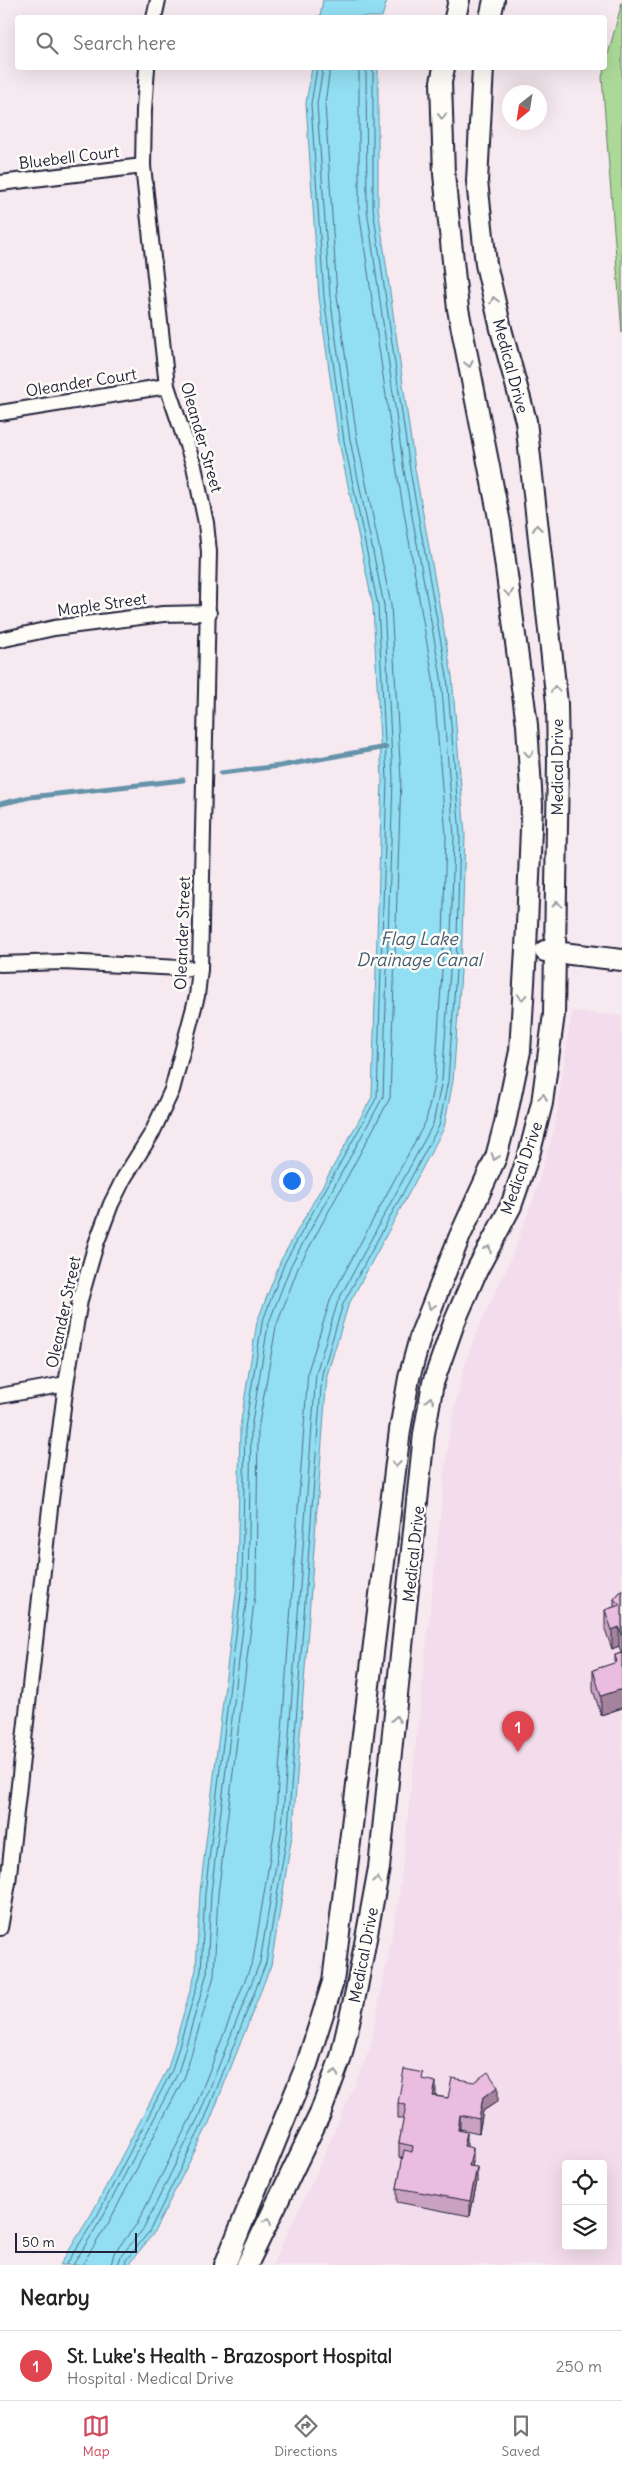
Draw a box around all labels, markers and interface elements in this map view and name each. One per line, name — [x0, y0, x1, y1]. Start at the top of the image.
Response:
search box — [15, 15, 607, 70]
icon: search — [33, 29, 61, 57]
text: Search here — [73, 31, 176, 55]
north arrow — [502, 85, 547, 130]
one-way arrow — [437, 112, 447, 120]
street label: Bluebell Court — [18, 141, 121, 173]
one-way arrow — [489, 296, 500, 305]
street label: Medical Drive — [489, 317, 533, 415]
one-way arrow — [463, 360, 473, 369]
street label: Oleander Court — [24, 363, 138, 401]
street label: Oleander Street — [177, 379, 227, 495]
one-way arrow — [532, 524, 543, 532]
street label: Maple Street — [56, 588, 148, 620]
one-way arrow — [504, 589, 514, 597]
one-way arrow — [550, 685, 561, 693]
street label: Medical Drive — [547, 719, 567, 815]
one-way arrow — [523, 751, 534, 759]
street label: Oleander Street — [170, 875, 194, 990]
one-way arrow — [552, 900, 562, 908]
water label: Flag Lake Drainage Canal — [356, 927, 485, 971]
one-way arrow — [516, 994, 527, 1002]
one-way arrow — [537, 1093, 547, 1102]
street label: Medical Drive — [496, 1119, 546, 1217]
one-way arrow — [491, 1152, 501, 1161]
your location — [279, 1168, 305, 1194]
one-way arrow — [482, 1246, 492, 1255]
street label: Oleander Street — [41, 1254, 85, 1370]
one-way arrow — [427, 1301, 437, 1310]
one-way arrow — [425, 1396, 435, 1405]
one-way arrow — [391, 1460, 402, 1468]
street label: Medical Drive — [398, 1505, 428, 1603]
pin: 1 — [502, 1711, 534, 1752]
one-way arrow — [390, 1715, 401, 1723]
one-way arrow — [372, 1876, 382, 1885]
street label: Medical Drive — [344, 1906, 382, 2004]
one-way arrow — [329, 2069, 339, 2078]
map controls — [562, 2160, 607, 2250]
button: locate — [562, 2160, 607, 2205]
button: layers — [562, 2205, 607, 2250]
one-way arrow — [262, 2217, 272, 2226]
scale bar — [15, 2230, 138, 2253]
text: 50 m — [22, 2233, 55, 2251]
text: Nearby — [20, 2284, 90, 2311]
text: St. Luke's Health - Brazosport Hospital — [67, 2344, 392, 2368]
text: 1 — [33, 2356, 39, 2376]
text: 250 m — [556, 2356, 602, 2376]
text: Hospital · Medical Drive — [67, 2368, 234, 2388]
tab: Map — [82, 2412, 110, 2460]
tab: Directions — [274, 2412, 337, 2460]
tab: Saved — [502, 2412, 540, 2460]

